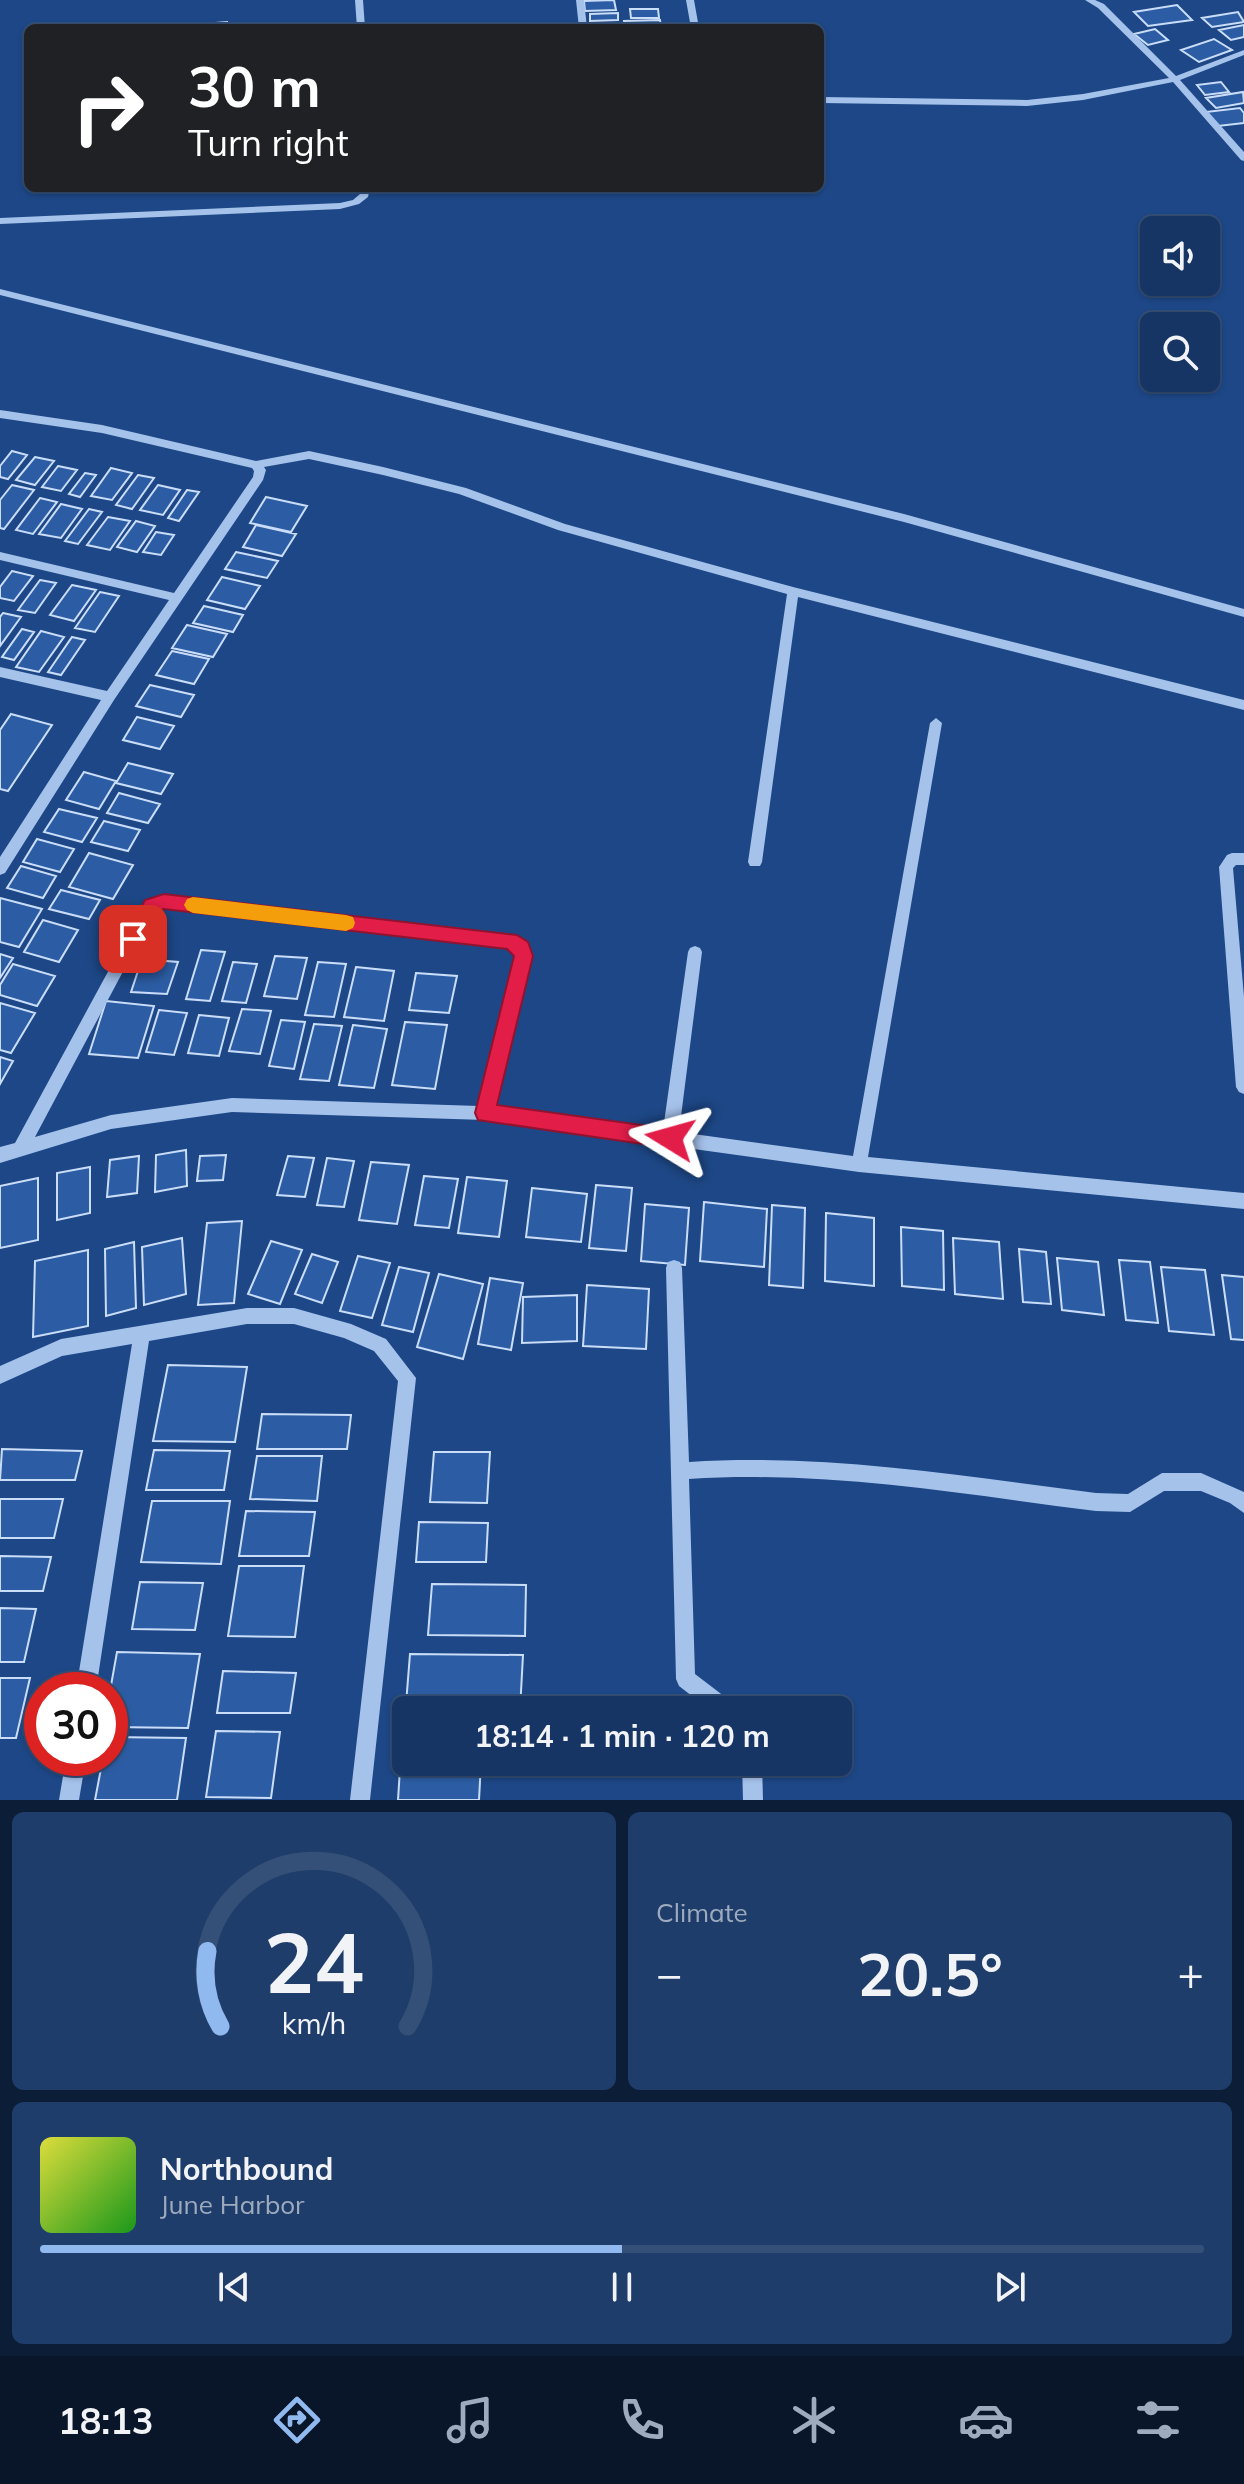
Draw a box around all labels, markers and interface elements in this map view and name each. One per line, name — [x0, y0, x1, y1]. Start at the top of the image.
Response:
text: 30 m — [188, 51, 321, 121]
icon: right — [56, 56, 160, 160]
text: Turn right — [188, 120, 349, 165]
map controls — [1140, 216, 1220, 392]
button: sound — [1140, 216, 1220, 296]
button: search — [1140, 312, 1220, 392]
pin — [99, 905, 167, 973]
icon: arrive — [111, 917, 155, 961]
position arrow — [628, 1096, 712, 1180]
speed limit sign: 30 — [24, 1672, 128, 1776]
text: 18:14 · 1 min · 120 m — [474, 1717, 770, 1755]
text: Climate — [656, 1896, 748, 1929]
text: 24 — [264, 1909, 364, 2014]
text: 20.5° — [857, 1936, 1003, 2011]
text: − — [656, 1946, 682, 2001]
text: + — [1178, 1946, 1204, 2001]
text: km/h — [282, 2005, 346, 2041]
text: Northbound — [160, 2150, 333, 2188]
text: June Harbor — [160, 2188, 305, 2221]
icon: previous — [212, 2265, 256, 2309]
icon: pause — [600, 2265, 644, 2309]
icon: next — [988, 2265, 1032, 2309]
icon: directions — [269, 2392, 325, 2448]
icon: music — [442, 2392, 498, 2448]
icon: phone — [614, 2392, 670, 2448]
icon: climate — [786, 2392, 842, 2448]
icon: car — [958, 2392, 1014, 2448]
icon: filters — [1130, 2392, 1186, 2448]
text: 18:13 — [58, 2398, 153, 2443]

